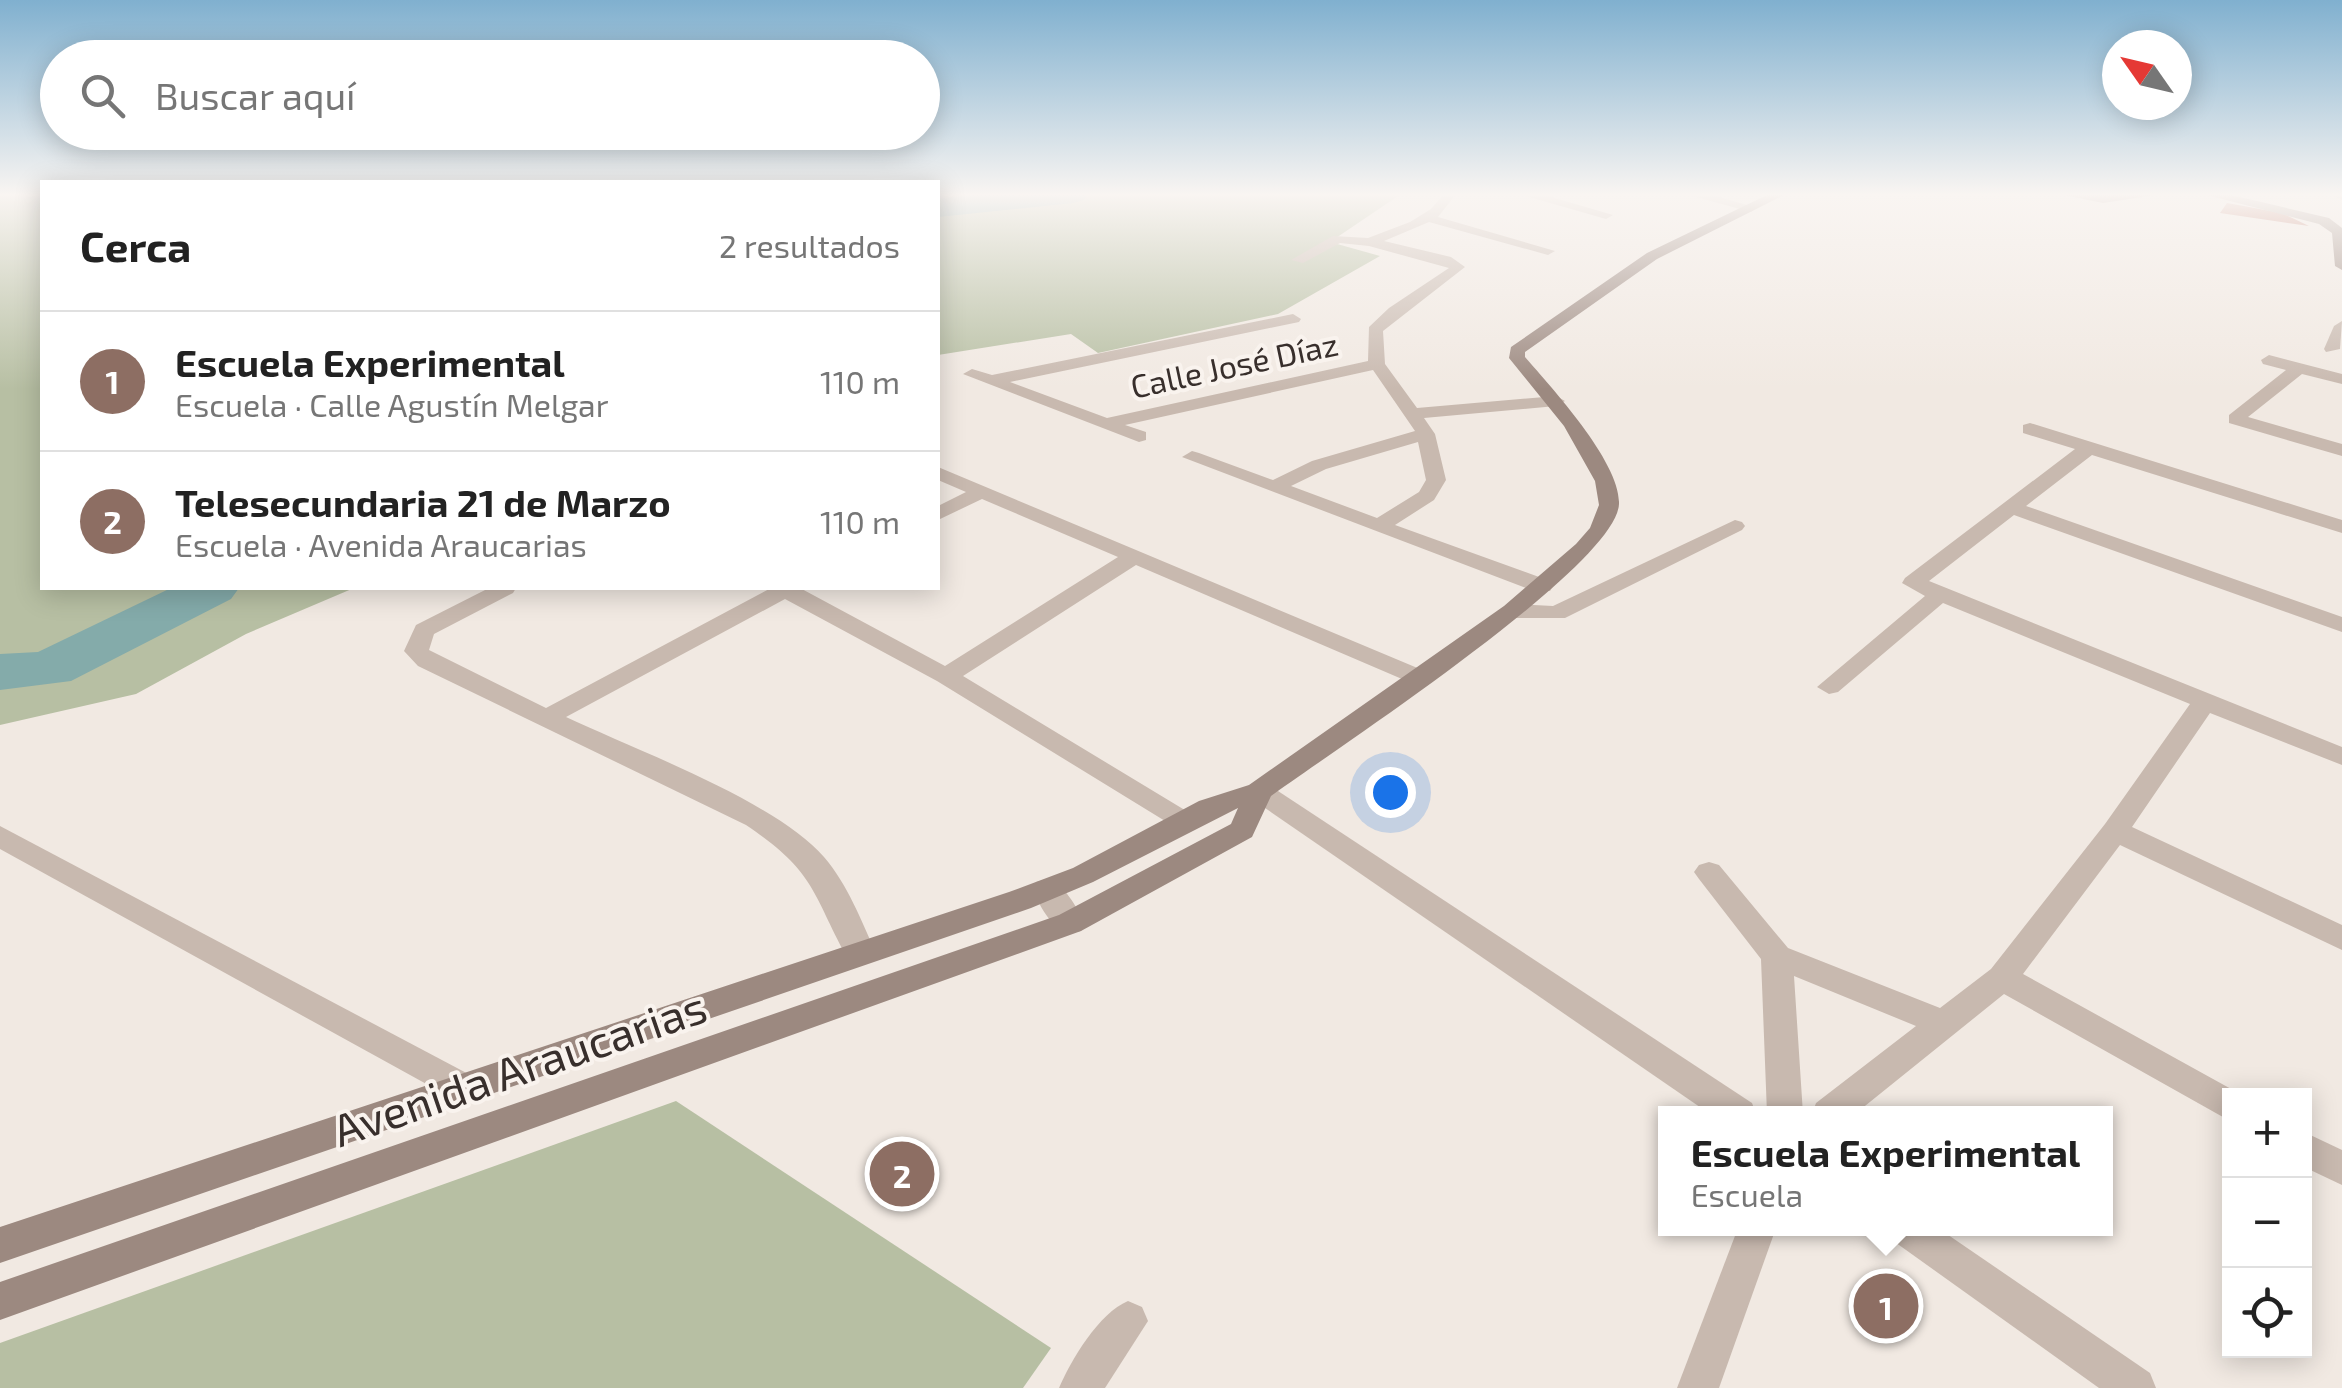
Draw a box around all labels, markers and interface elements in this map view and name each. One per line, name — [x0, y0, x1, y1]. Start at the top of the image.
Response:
north arrow — [2102, 30, 2192, 120]
search box — [40, 40, 940, 150]
icon: search — [75, 68, 130, 123]
text: Buscar aquí — [155, 72, 356, 118]
text: Cerca — [80, 220, 191, 270]
text: 2 resultados — [719, 226, 900, 264]
street label: Calle José Díaz — [1127, 323, 1341, 405]
text: Escuela Experimental — [175, 339, 565, 385]
text: 1 — [106, 362, 119, 400]
text: 110 m — [820, 362, 900, 400]
text: Escuela · Calle Agustín Melgar — [175, 385, 609, 423]
text: Telesecundaria 21 de Marzo — [175, 479, 671, 525]
text: 2 — [103, 502, 122, 540]
text: 110 m — [820, 502, 900, 540]
text: Escuela · Avenida Araucarias — [175, 525, 587, 563]
your location — [1365, 767, 1416, 818]
street label: Avenida Araucarias — [325, 978, 713, 1156]
map controls — [2222, 1088, 2312, 1358]
button: + — [2222, 1088, 2312, 1178]
popup — [1658, 1106, 2113, 1236]
text: Escuela Experimental — [1691, 1129, 2080, 1175]
pin: 2 — [870, 1136, 934, 1212]
text: Escuela — [1691, 1175, 1803, 1213]
button: − — [2222, 1178, 2312, 1268]
pin: 1 — [1854, 1268, 1918, 1344]
button: locate — [2222, 1268, 2312, 1358]

